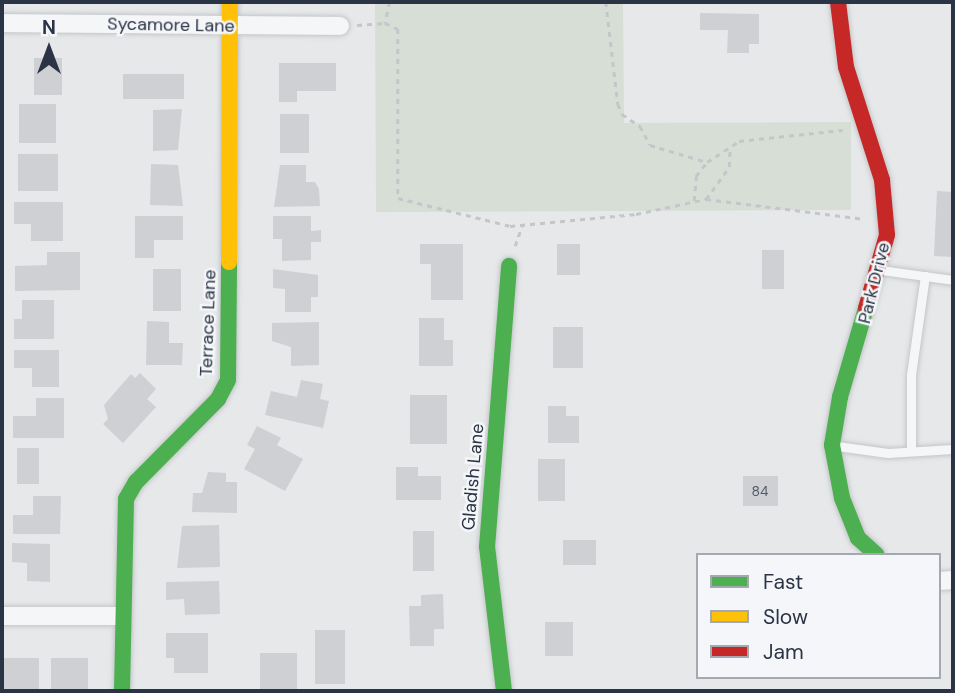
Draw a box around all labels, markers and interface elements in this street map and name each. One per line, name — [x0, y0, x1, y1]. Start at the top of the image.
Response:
street label: Sycamore Lane — [107, 13, 235, 37]
north arrow — [14, 14, 84, 84]
text: N — [42, 15, 56, 40]
street label: Park Drive — [853, 240, 895, 326]
street label: Terrace Lane — [195, 269, 221, 377]
street label: Gladish Lane — [458, 423, 488, 531]
house number: 84 — [751, 483, 769, 499]
legend — [696, 553, 941, 679]
text: Fast — [763, 568, 803, 596]
text: Slow — [763, 603, 808, 631]
text: Jam — [763, 638, 804, 666]

